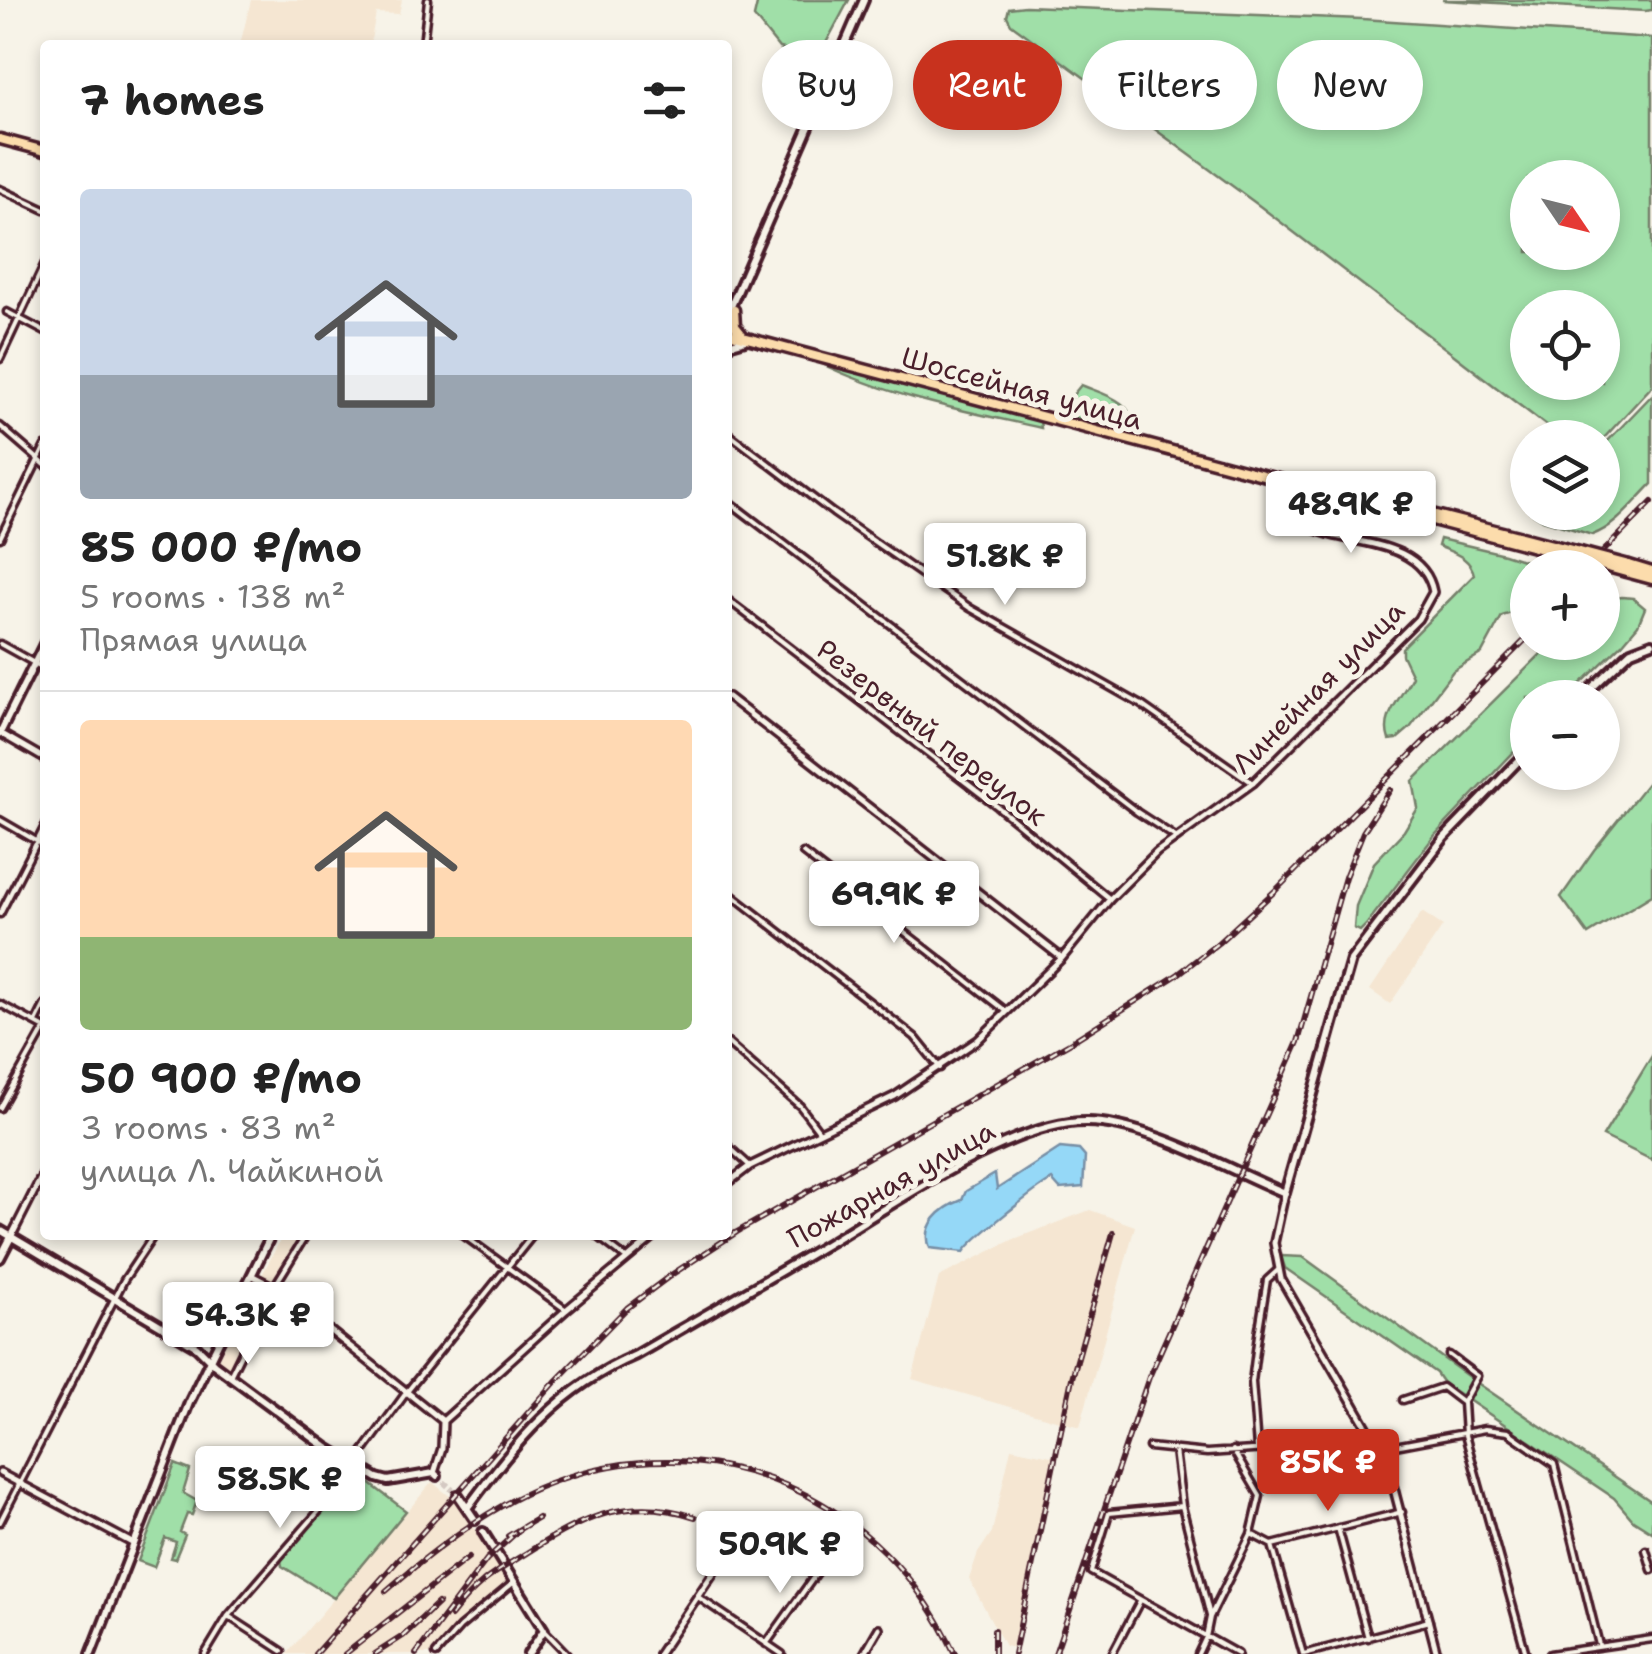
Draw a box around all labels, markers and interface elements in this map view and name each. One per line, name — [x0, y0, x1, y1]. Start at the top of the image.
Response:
chip: Buy — [762, 40, 893, 130]
chip: Rent — [913, 40, 1062, 130]
chip: Filters — [1082, 40, 1257, 130]
chip: New — [1277, 40, 1423, 130]
text: 7 homes — [80, 72, 265, 128]
icon: filters — [637, 73, 692, 128]
north arrow — [1510, 160, 1620, 270]
map controls — [1510, 160, 1620, 790]
icon: home — [296, 254, 476, 434]
button: locate — [1510, 290, 1620, 400]
street label: Шоссейная улица — [898, 338, 1146, 438]
button: layers — [1510, 420, 1620, 530]
pin: 48.9K ₽ — [1259, 471, 1443, 556]
text: 48.9K ₽ — [1288, 482, 1414, 525]
text: 85 000 ₽/mo — [80, 519, 362, 575]
pin: 51.8K ₽ — [913, 523, 1097, 608]
text: 51.8K ₽ — [946, 534, 1064, 577]
button: + — [1510, 550, 1620, 660]
text: 5 rooms · 138 m² — [80, 575, 346, 618]
street label: Линейная улица — [1223, 592, 1413, 782]
text: Прямая улица — [80, 618, 307, 661]
street label: Резервный переулок — [809, 630, 1055, 834]
button: − — [1510, 680, 1620, 790]
icon: home — [296, 785, 476, 965]
pin: 69.9K ₽ — [802, 861, 986, 946]
text: 69.9K ₽ — [831, 872, 957, 915]
text: 50 900 ₽/mo — [80, 1050, 362, 1106]
text: 3 rooms · 83 m² — [80, 1106, 336, 1149]
street label: Пожарная улица — [780, 1111, 1002, 1257]
text: улица Л. Чайкиной — [80, 1149, 384, 1192]
pin: 54.3K ₽ — [156, 1282, 340, 1367]
text: 54.3K ₽ — [185, 1293, 311, 1336]
pin: 85K ₽ — [1258, 1429, 1398, 1514]
text: 85K ₽ — [1279, 1440, 1377, 1483]
pin: 58.5K ₽ — [188, 1446, 372, 1531]
text: 58.5K ₽ — [217, 1457, 343, 1500]
pin: 50.9K ₽ — [688, 1511, 872, 1596]
text: 50.9K ₽ — [718, 1522, 842, 1565]

